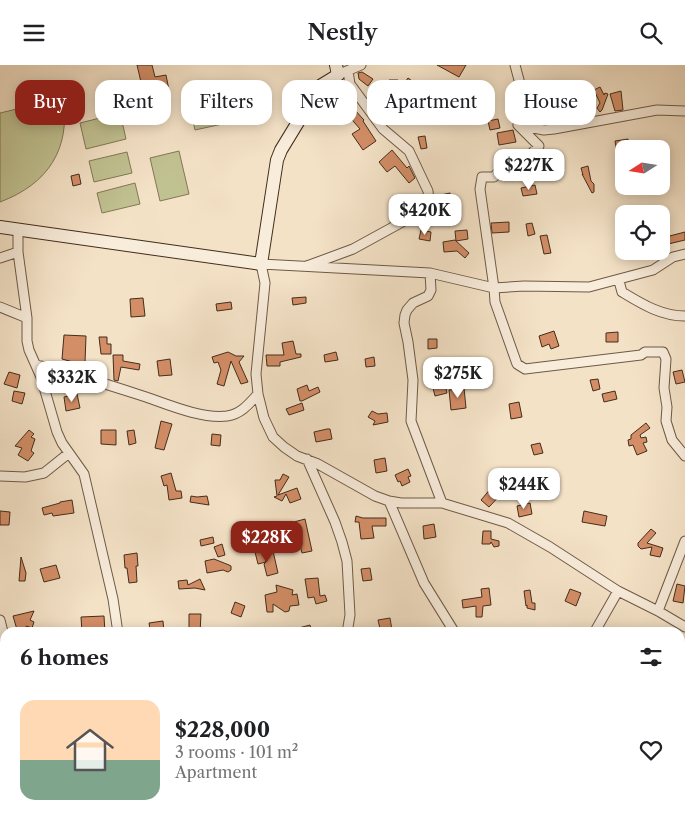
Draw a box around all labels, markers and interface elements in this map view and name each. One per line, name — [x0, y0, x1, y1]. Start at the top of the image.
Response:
icon: menu — [20, 19, 48, 47]
text: Nestly — [308, 19, 377, 46]
icon: search — [637, 19, 665, 47]
chip: Buy — [15, 80, 85, 125]
chip: Rent — [95, 80, 171, 125]
chip: Filters — [181, 80, 272, 125]
chip: New — [282, 80, 357, 125]
chip: Apartment — [367, 80, 495, 125]
chip: House — [505, 80, 596, 125]
north arrow — [615, 140, 670, 195]
map controls — [615, 140, 670, 260]
pin: $227K — [494, 149, 564, 191]
text: $227K — [505, 155, 553, 175]
pin: $420K — [390, 193, 460, 236]
text: $420K — [400, 200, 450, 220]
button: locate — [615, 205, 670, 260]
pin: $275K — [423, 357, 493, 399]
pin: $332K — [37, 361, 107, 403]
text: $275K — [434, 363, 482, 383]
text: $332K — [47, 367, 97, 387]
pin: $244K — [489, 467, 559, 510]
text: $244K — [499, 474, 549, 494]
pin: $228K — [232, 521, 302, 563]
text: $228K — [242, 527, 292, 547]
icon: filters — [637, 643, 665, 671]
text: 6 homes — [20, 645, 109, 670]
text: $228,000 — [175, 717, 270, 742]
icon: home — [60, 720, 120, 780]
icon: heart — [637, 736, 665, 764]
text: 3 rooms · 101 m² — [175, 742, 298, 762]
text: Apartment — [175, 762, 257, 782]

